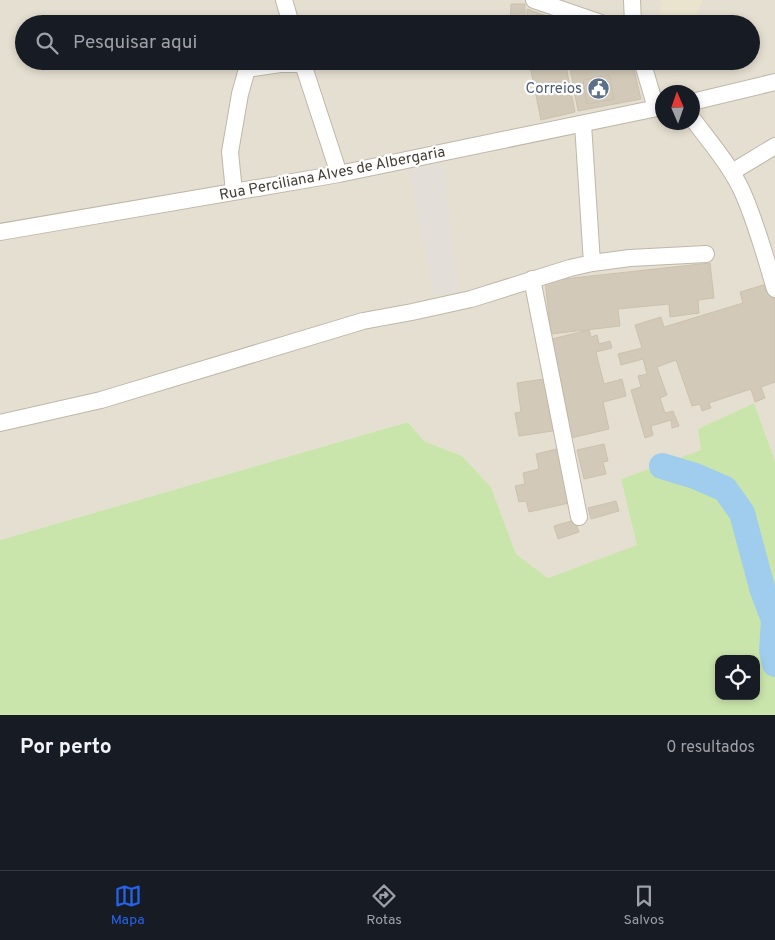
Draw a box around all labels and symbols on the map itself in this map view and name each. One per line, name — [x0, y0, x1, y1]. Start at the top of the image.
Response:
public building icon: Correios — [586, 76, 610, 100]
place label: Correios — [526, 80, 582, 99]
north arrow — [655, 85, 700, 130]
street label: Rua Perciliana Alves de Albergaria — [218, 143, 447, 206]

